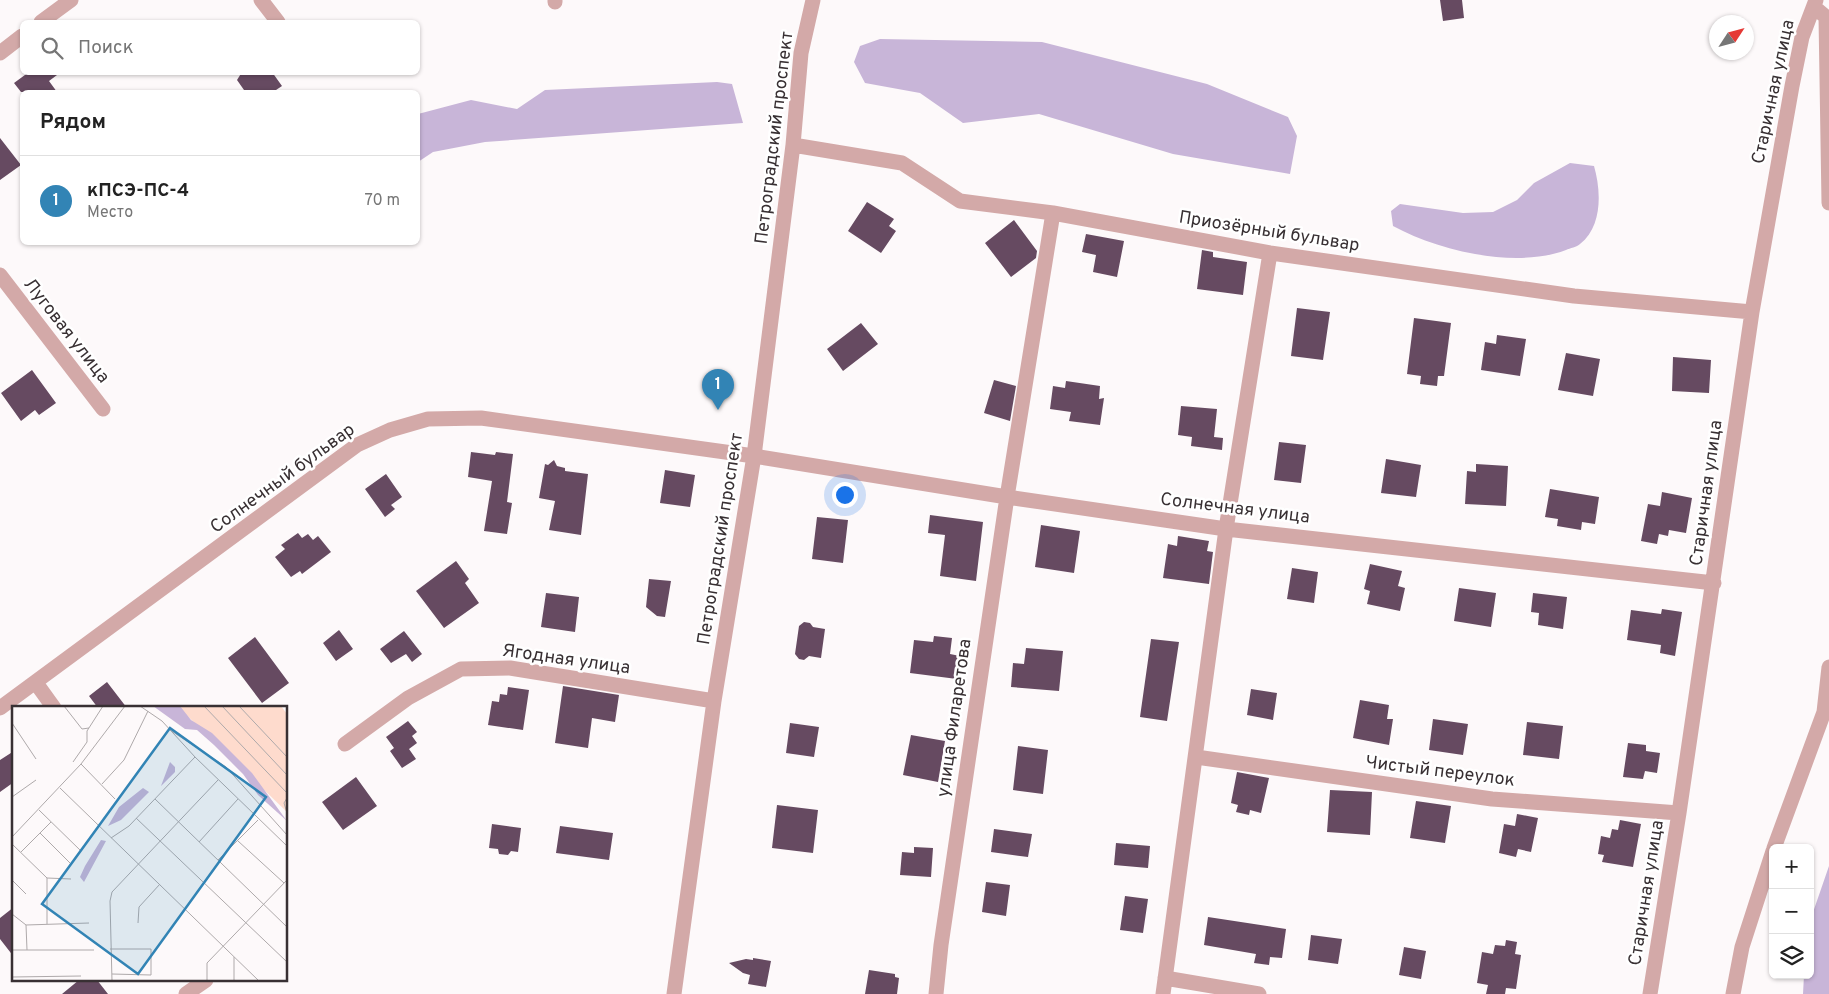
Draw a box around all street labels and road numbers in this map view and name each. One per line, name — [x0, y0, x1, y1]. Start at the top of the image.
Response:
street label: Старичная улица — [1747, 18, 1801, 166]
street label: Петроградский проспект — [751, 30, 799, 246]
street label: Приозёрный бульвар — [1177, 206, 1361, 258]
street label: Луговая улица — [18, 274, 114, 388]
street label: Солнечный бульвар — [206, 419, 360, 539]
street label: Старичная улица — [1685, 419, 1729, 567]
street label: Петроградский проспект — [693, 431, 749, 647]
street label: Солнечная улица — [1159, 488, 1311, 530]
street label: улица Филаретова — [933, 637, 977, 799]
street label: Ягодная улица — [500, 640, 632, 680]
street label: Чистый переулок — [1364, 751, 1516, 793]
street label: Старичная улица — [1624, 819, 1670, 967]

